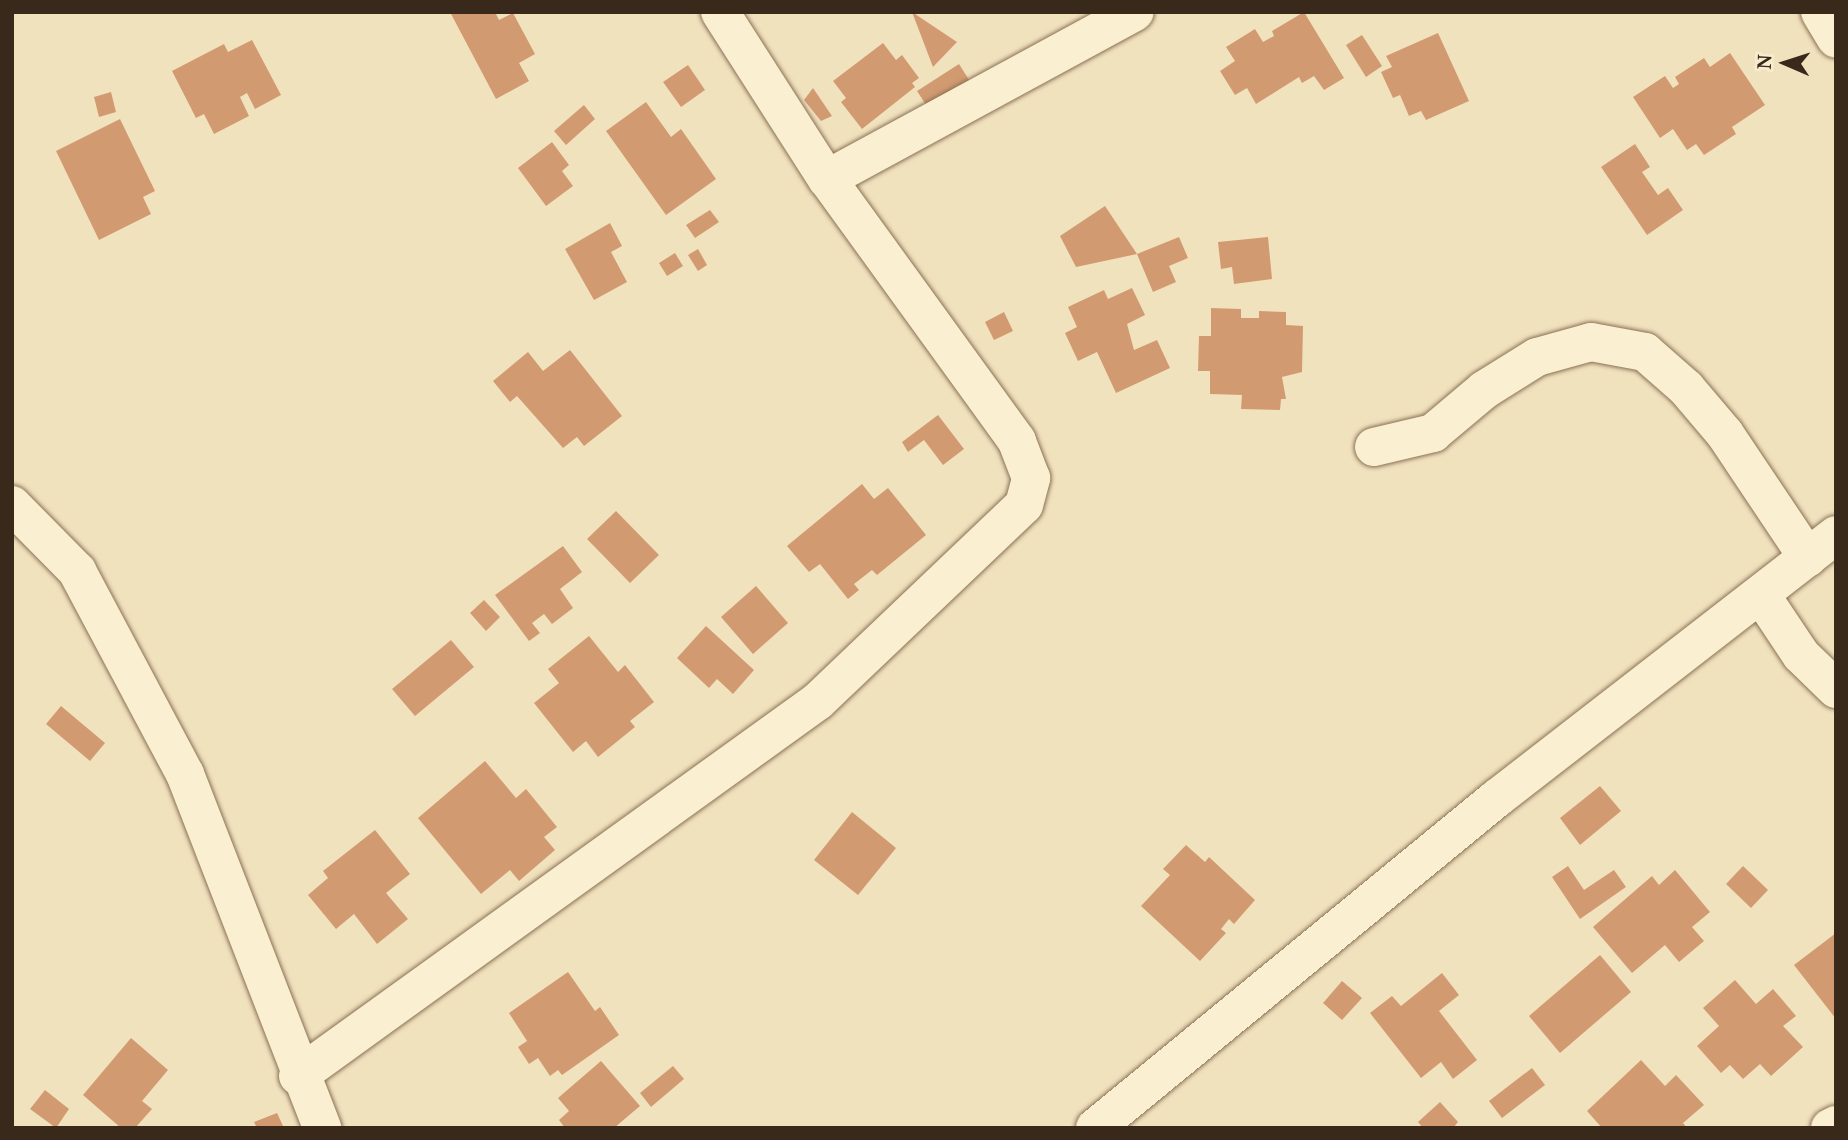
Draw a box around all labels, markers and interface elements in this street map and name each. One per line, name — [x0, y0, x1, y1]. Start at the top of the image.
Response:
north arrow — [1750, 28, 1820, 98]
text: N — [1751, 54, 1777, 70]

